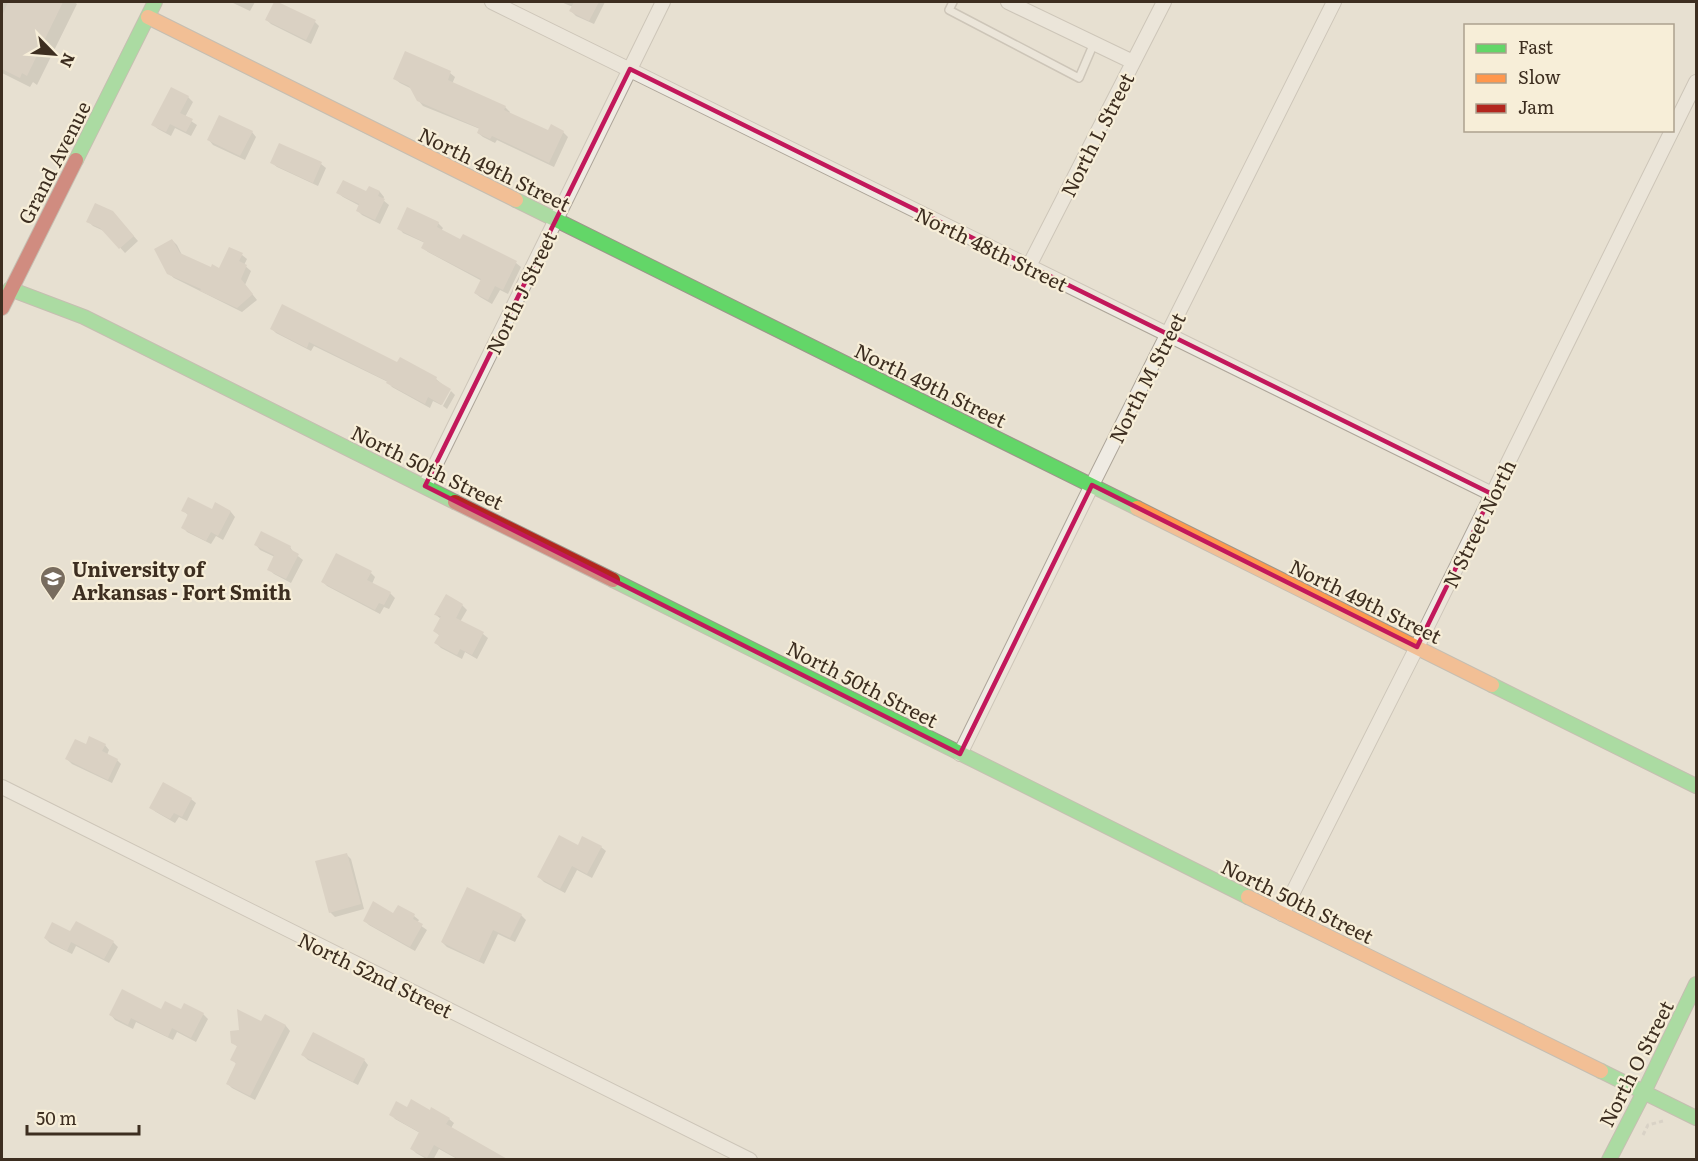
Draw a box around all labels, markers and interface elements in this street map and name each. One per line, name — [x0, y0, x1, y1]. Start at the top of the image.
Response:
north arrow — [24, 24, 84, 84]
legend — [1464, 24, 1674, 132]
text: Fast — [1518, 33, 1554, 60]
text: N — [55, 50, 82, 72]
text: Slow — [1518, 63, 1561, 90]
street label: North L Street — [1052, 67, 1140, 201]
text: Jam — [1518, 93, 1554, 120]
street label: Grand Avenue — [9, 95, 97, 229]
street label: North 49th Street — [414, 118, 576, 218]
street label: North 48th Street — [911, 198, 1073, 298]
street label: North J Street — [477, 225, 563, 359]
street label: North M Street — [1100, 306, 1192, 448]
street label: North 49th Street — [850, 334, 1012, 434]
street label: North 50th Street — [347, 416, 509, 516]
street label: N Street North — [1434, 454, 1522, 592]
street label: North 49th Street — [1285, 550, 1447, 650]
place label: University of Arkansas - Fort Smith — [72, 553, 292, 606]
school or university icon: University of Arkansas - Fort Smith — [38, 564, 68, 602]
street label: North 50th Street — [782, 632, 944, 734]
street label: North 50th Street — [1217, 850, 1379, 950]
street label: North 52nd Street — [294, 924, 458, 1024]
street label: North O Street — [1590, 995, 1680, 1131]
scale bar — [27, 1098, 140, 1136]
text: 50 m — [36, 1104, 77, 1131]

